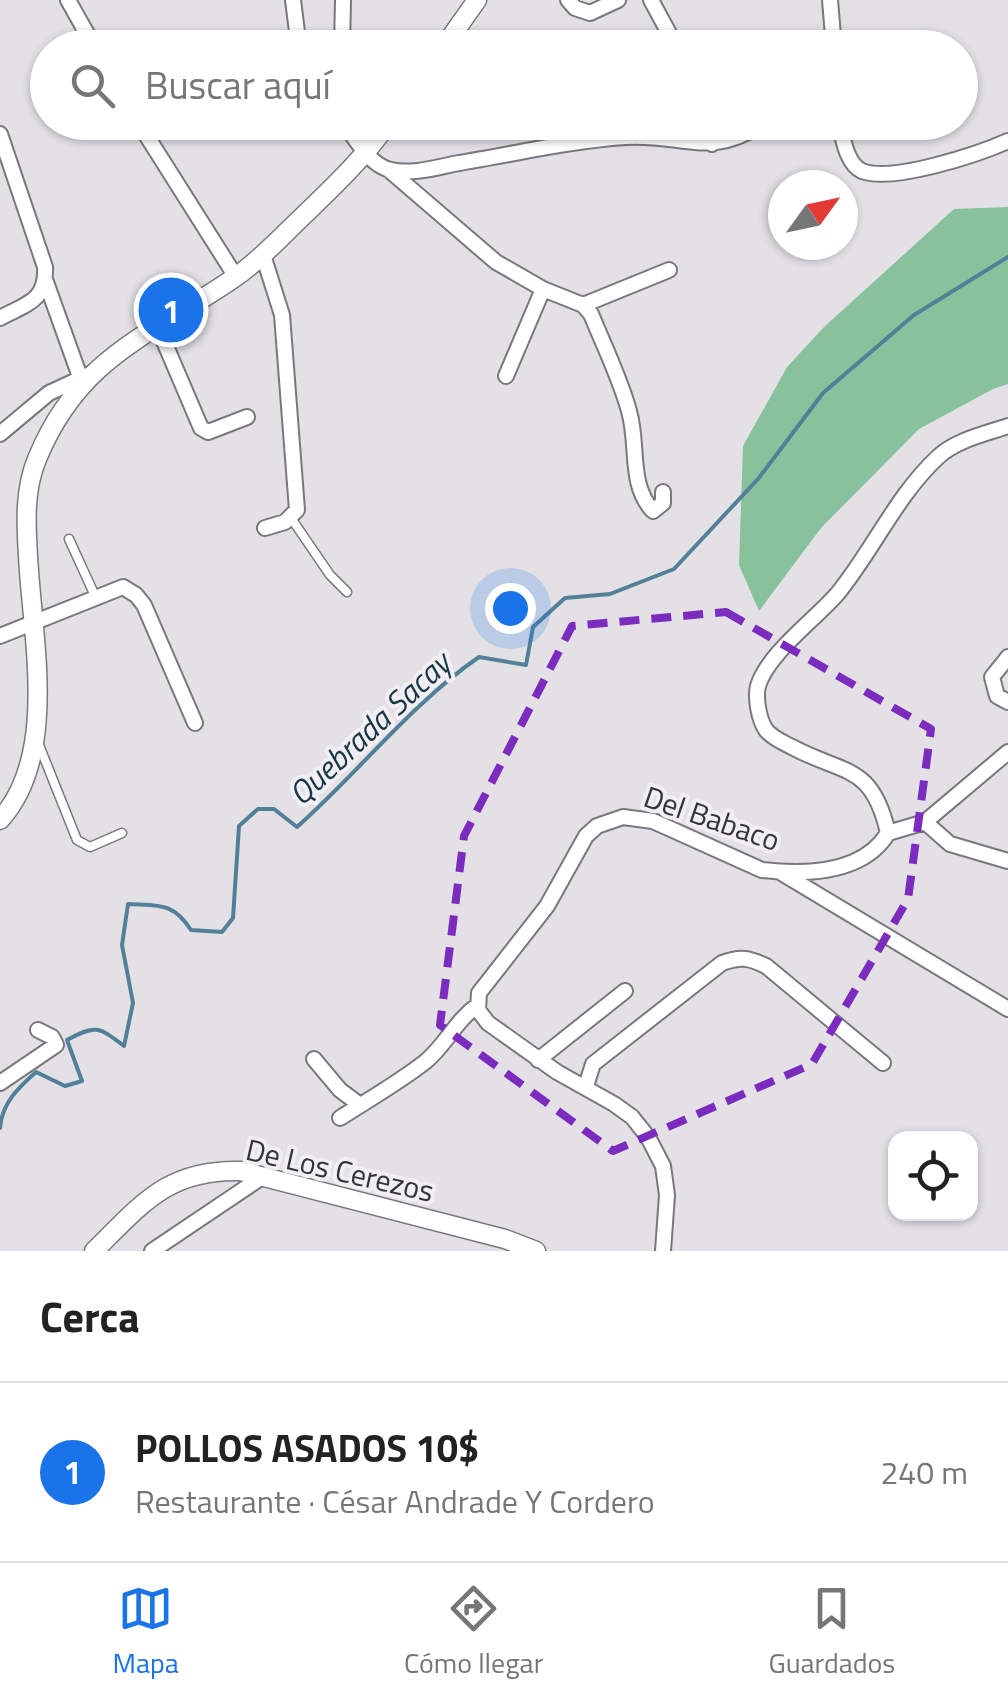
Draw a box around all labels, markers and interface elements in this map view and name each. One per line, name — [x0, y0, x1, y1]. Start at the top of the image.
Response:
search box — [30, 30, 978, 140]
text: Buscar aquí — [145, 56, 331, 114]
icon: search — [65, 58, 120, 113]
north arrow — [768, 170, 858, 260]
pin: 1 — [138, 272, 204, 348]
your location — [485, 583, 536, 634]
water label: Quebrada Sacay — [277, 638, 464, 816]
street label: Del Babaco — [638, 773, 786, 863]
street label: De Los Cerezos — [242, 1126, 438, 1214]
map controls — [888, 1131, 978, 1221]
button: locate — [888, 1131, 978, 1221]
text: Cerca — [40, 1284, 140, 1348]
text: POLLOS ASADOS 10$ — [135, 1419, 479, 1477]
text: 1 — [64, 1448, 81, 1496]
text: 240 m — [880, 1448, 968, 1496]
text: Restaurante · César Andrade Y Cordero — [135, 1477, 655, 1525]
tab: Mapa — [113, 1581, 179, 1684]
tab: Cómo llegar — [404, 1581, 543, 1684]
tab: Guardados — [768, 1581, 895, 1684]

